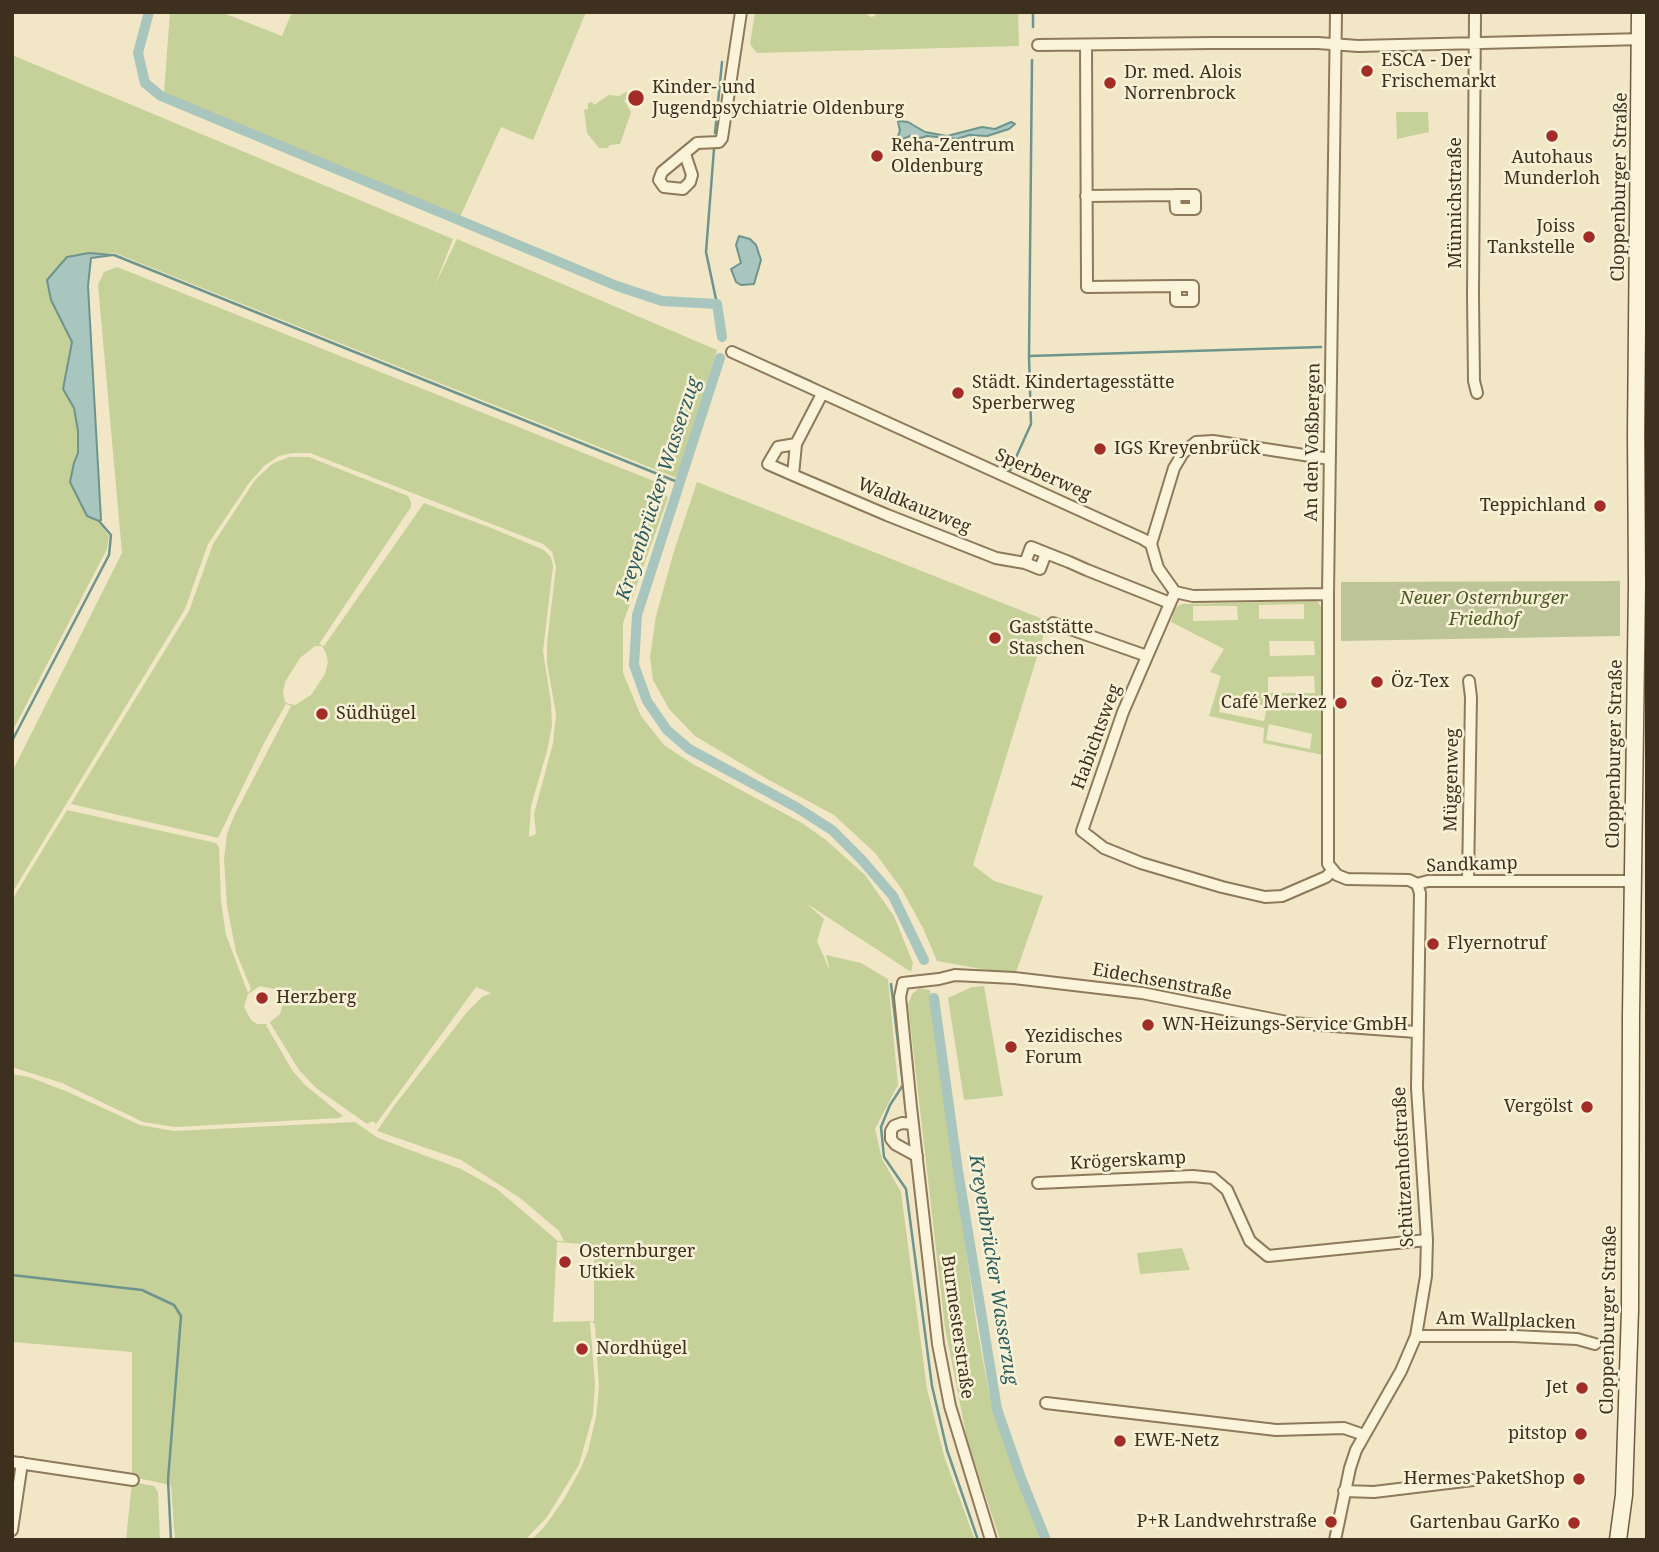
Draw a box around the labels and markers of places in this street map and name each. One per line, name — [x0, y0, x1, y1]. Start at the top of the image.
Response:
place label: ESCA - Der Frischemarkt — [1381, 50, 1496, 92]
place label: Dr. med. Alois Norrenbrock — [1124, 62, 1242, 104]
marker: ESCA - Der Frischemarkt — [1359, 63, 1375, 79]
marker: Dr. med. Alois Norrenbrock — [1102, 75, 1118, 91]
place label: Kinder- und Jugendpsychiatrie Oldenburg — [652, 77, 904, 119]
marker: Kinder- und Jugendpsychiatrie Oldenburg — [626, 88, 646, 108]
marker: Autohaus Munderloh — [1544, 128, 1560, 144]
place label: Reha-Zentrum Oldenburg — [891, 135, 1015, 178]
place label: Autohaus Munderloh — [1504, 147, 1600, 190]
marker: Reha-Zentrum Oldenburg — [869, 148, 885, 164]
place label: Joiss Tankstelle — [1487, 216, 1575, 258]
marker: Joiss Tankstelle — [1581, 229, 1597, 245]
place label: Städt. Kindertagesstätte Sperberweg — [972, 372, 1175, 414]
marker: Städt. Kindertagesstätte Sperberweg — [950, 385, 966, 401]
place label: IGS Kreyenbrück — [1114, 438, 1260, 460]
marker: IGS Kreyenbrück — [1092, 441, 1108, 457]
place label: Teppichland — [1480, 495, 1586, 517]
marker: Teppichland — [1592, 498, 1608, 514]
place label: Gaststätte Staschen — [1009, 617, 1093, 660]
marker: Gaststätte Staschen — [987, 630, 1003, 646]
place label: Öz-Tex — [1391, 671, 1449, 693]
marker: Öz-Tex — [1369, 674, 1385, 690]
place label: Café Merkez — [1221, 692, 1327, 714]
marker: Café Merkez — [1333, 695, 1349, 711]
place label: Südhügel — [336, 703, 416, 725]
marker: Südhügel — [314, 706, 330, 722]
place label: Flyernotruf — [1447, 933, 1546, 955]
marker: Flyernotruf — [1425, 936, 1441, 952]
place label: Herzberg — [276, 987, 356, 1009]
marker: Herzberg — [254, 990, 270, 1006]
place label: WN-Heizungs-Service GmbH — [1162, 1014, 1408, 1036]
marker: WN-Heizungs-Service GmbH — [1140, 1017, 1156, 1033]
place label: Yezidisches Forum — [1025, 1026, 1123, 1068]
marker: Yezidisches Forum — [1003, 1039, 1019, 1055]
place label: Vergölst — [1504, 1096, 1573, 1118]
marker: Vergölst — [1579, 1099, 1595, 1115]
place label: Osternburger Utkiek — [579, 1241, 695, 1284]
marker: Osternburger Utkiek — [557, 1254, 573, 1270]
place label: Nordhügel — [596, 1338, 687, 1360]
marker: Nordhügel — [574, 1341, 590, 1357]
place label: Jet — [1546, 1377, 1568, 1399]
marker: Jet — [1574, 1380, 1590, 1396]
place label: pitstop — [1508, 1423, 1567, 1445]
marker: pitstop — [1573, 1426, 1589, 1442]
place label: EWE-Netz — [1134, 1430, 1219, 1452]
marker: EWE-Netz — [1112, 1433, 1128, 1449]
place label: Hermes PaketShop — [1403, 1468, 1565, 1490]
marker: Hermes PaketShop — [1571, 1471, 1587, 1487]
place label: P+R Landwehrstraße — [1137, 1511, 1317, 1533]
place label: Gartenbau GarKo — [1410, 1512, 1560, 1534]
marker: P+R Landwehrstraße — [1323, 1514, 1339, 1530]
marker: Gartenbau GarKo — [1566, 1515, 1582, 1531]

